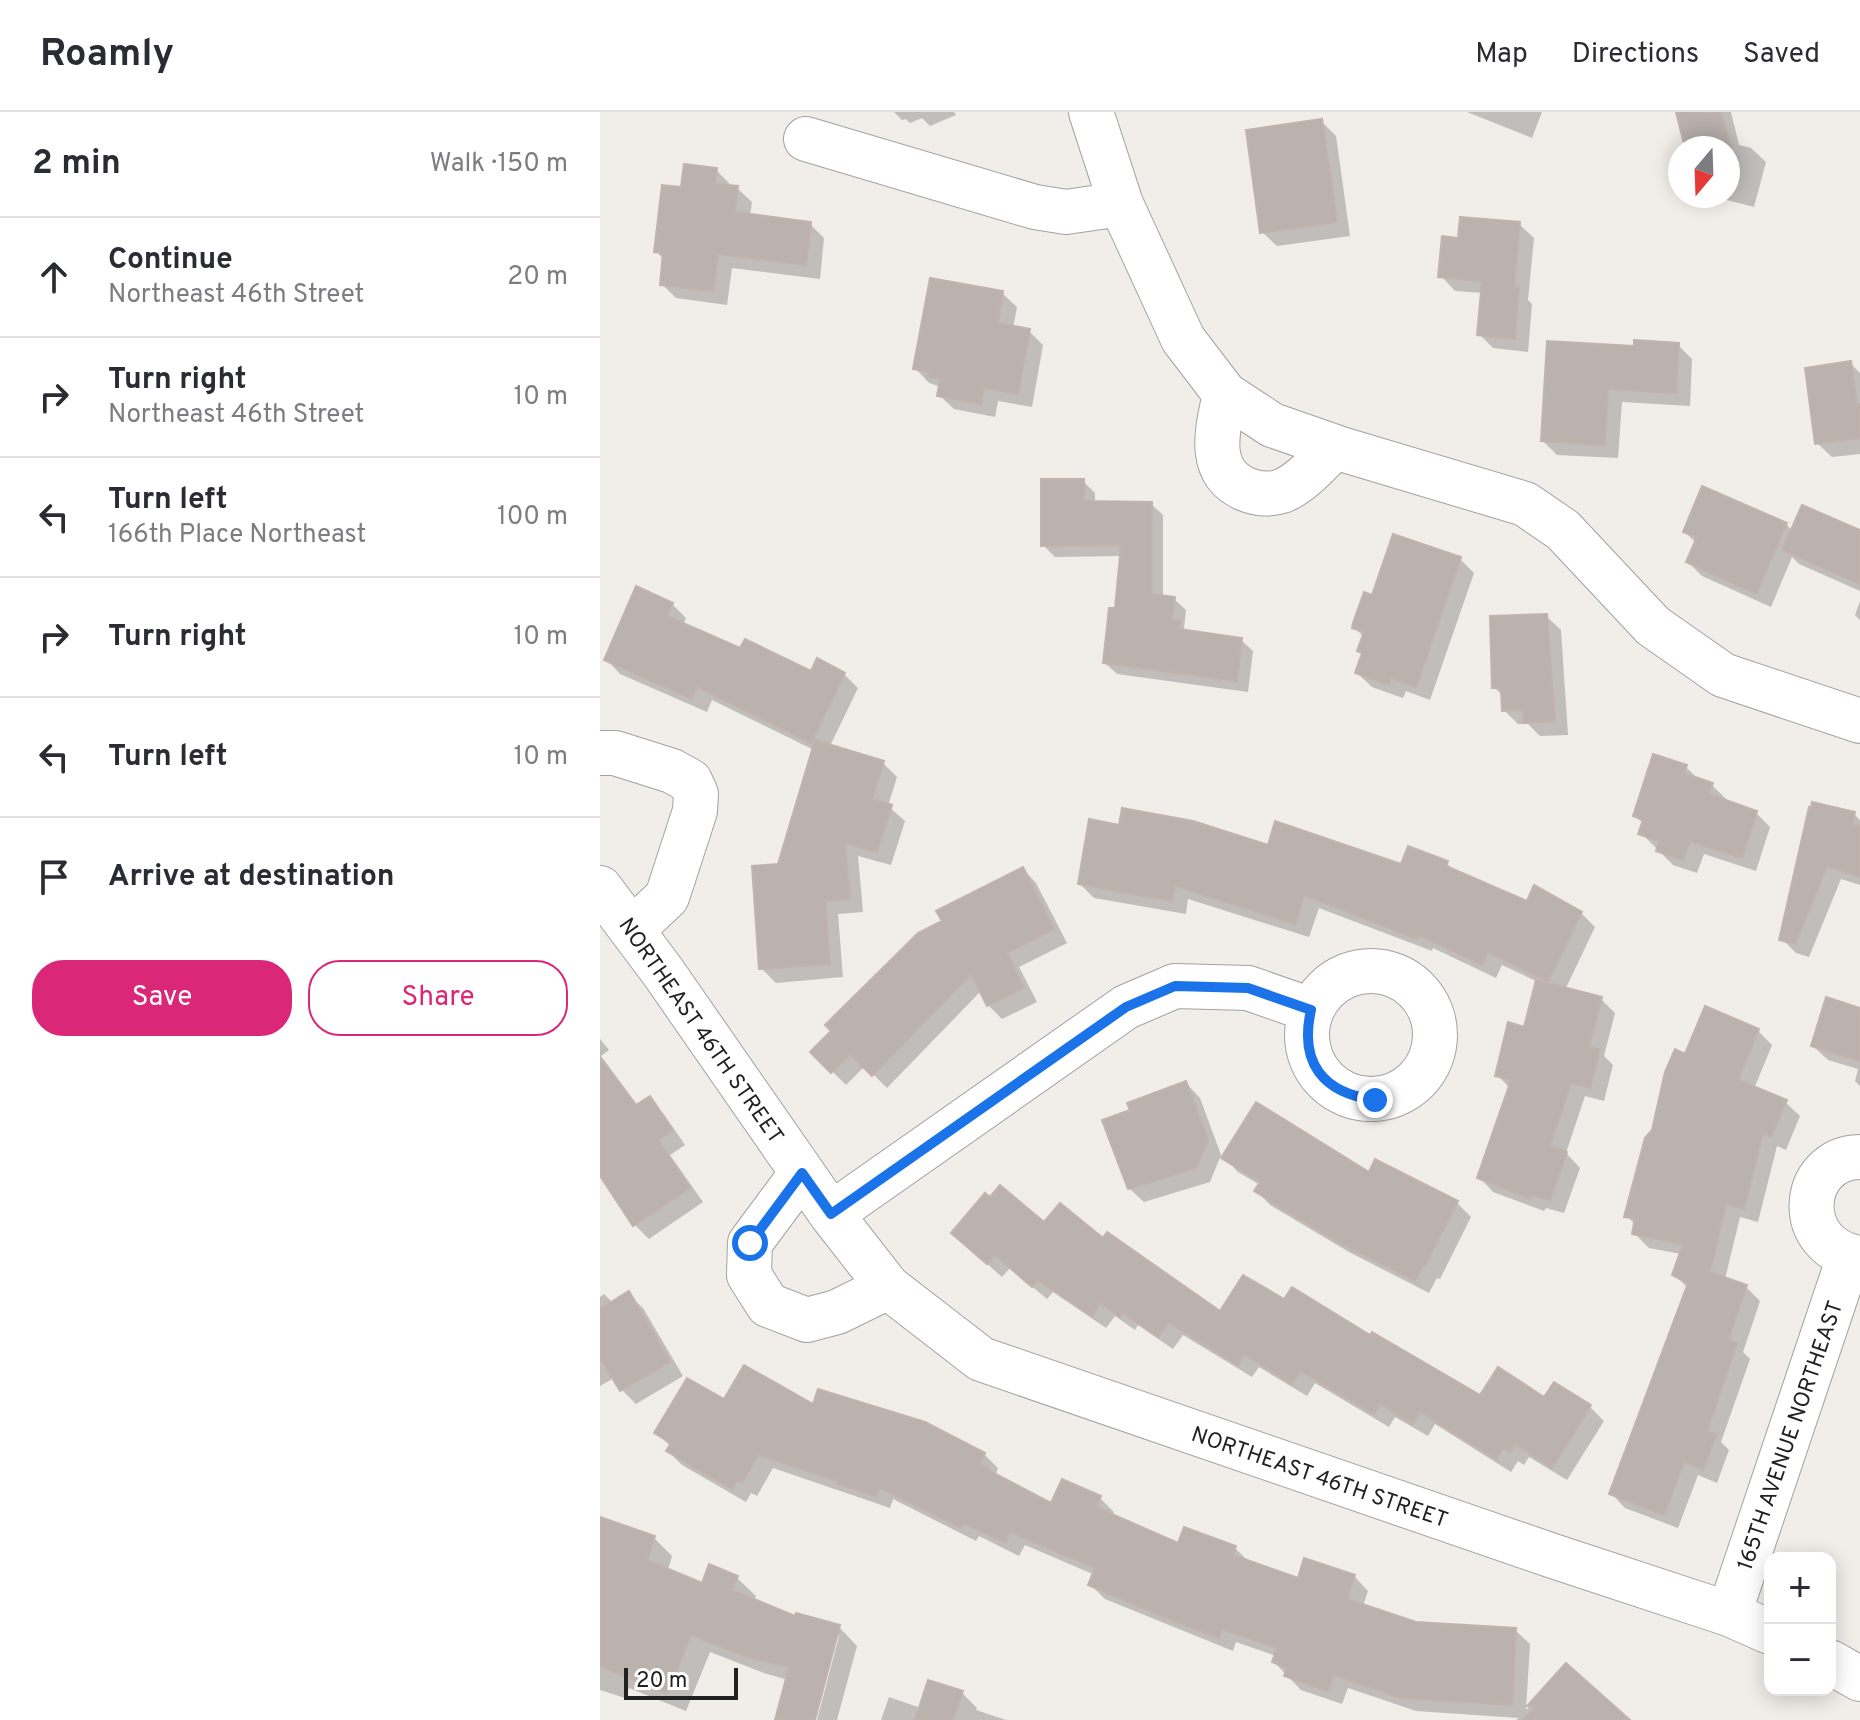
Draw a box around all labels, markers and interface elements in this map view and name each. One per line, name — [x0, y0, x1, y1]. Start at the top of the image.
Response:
text: Roamly — [40, 31, 174, 80]
text: Map — [1475, 37, 1528, 73]
text: Directions — [1572, 37, 1699, 73]
text: Saved — [1743, 37, 1820, 73]
north arrow — [1668, 136, 1740, 208]
text: 2 min — [32, 143, 121, 186]
text: Walk · 150 m — [430, 148, 568, 181]
text: Continue — [108, 242, 233, 279]
icon: ahead — [32, 255, 76, 299]
text: 20 m — [507, 261, 568, 294]
text: Northeast 46th Street — [108, 279, 364, 312]
text: Turn right — [108, 362, 246, 399]
icon: right — [32, 375, 76, 419]
text: 10 m — [513, 381, 568, 414]
text: Northeast 46th Street — [108, 399, 364, 432]
text: Turn left — [108, 482, 228, 519]
icon: left — [32, 495, 76, 539]
text: 100 m — [497, 501, 568, 534]
text: 166th Place Northeast — [108, 519, 366, 552]
icon: right — [32, 615, 76, 659]
text: Turn right — [108, 619, 246, 656]
text: 10 m — [513, 621, 568, 654]
icon: left — [32, 735, 76, 779]
text: Turn left — [108, 739, 228, 776]
text: 10 m — [513, 741, 568, 774]
icon: arrive — [32, 855, 76, 899]
text: Arrive at destination — [108, 859, 394, 896]
street label: NORTHEAST 46TH STREET — [612, 913, 788, 1150]
button: Save — [32, 960, 292, 1036]
button: Share — [308, 960, 568, 1036]
route end — [1357, 1082, 1393, 1118]
route start — [732, 1225, 768, 1261]
street label: 165TH AVENUE NORTHEAST — [1733, 1298, 1850, 1574]
street label: NORTHEAST 46TH STREET — [1187, 1422, 1451, 1535]
map controls — [1764, 1552, 1836, 1696]
button: + — [1764, 1552, 1836, 1624]
button: − — [1764, 1624, 1836, 1696]
scale bar — [624, 1664, 738, 1700]
text: 20 m — [636, 1668, 687, 1695]

